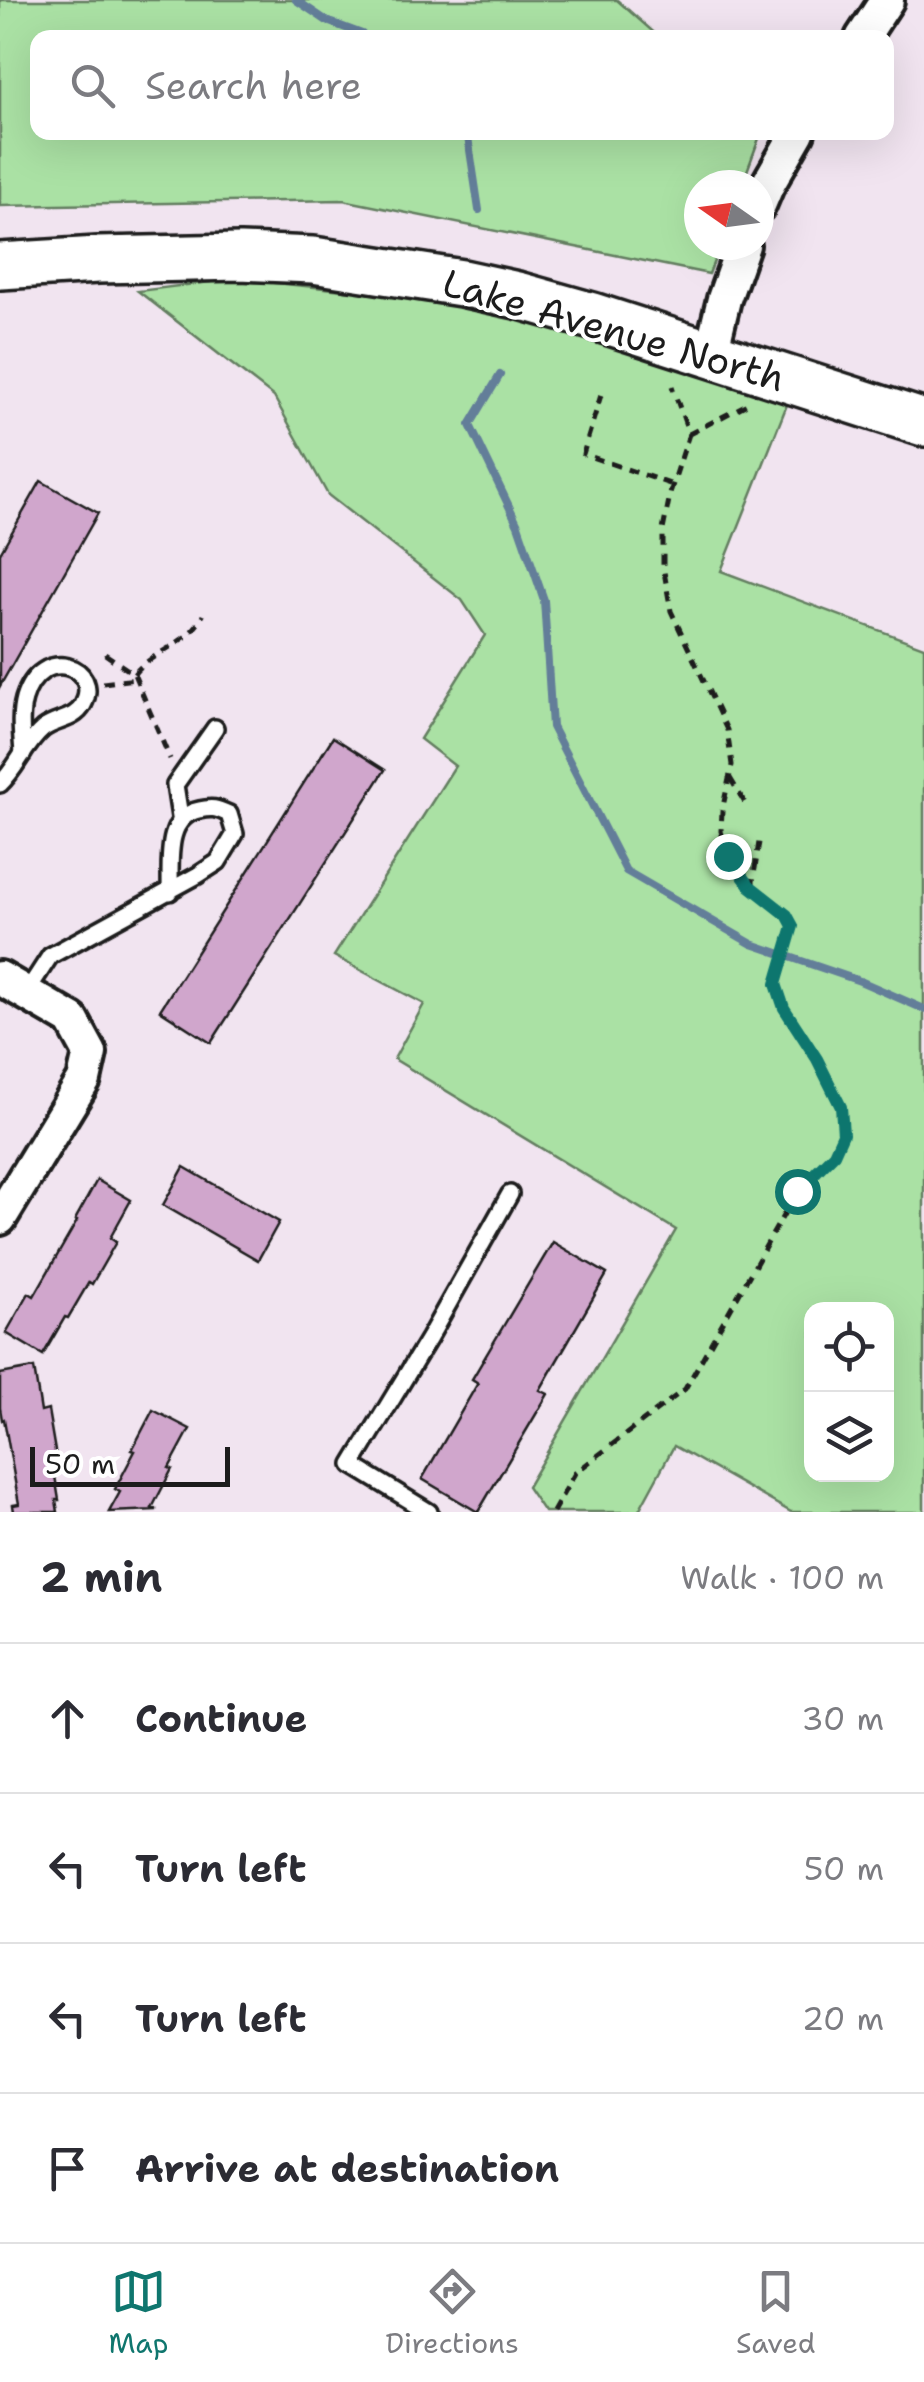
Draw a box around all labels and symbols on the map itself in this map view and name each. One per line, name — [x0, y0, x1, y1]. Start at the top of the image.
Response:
north arrow — [684, 170, 774, 260]
street label: Lake Avenue North — [437, 257, 791, 403]
route end — [706, 834, 752, 880]
route start — [775, 1169, 821, 1215]
scale bar — [30, 1442, 230, 1486]

